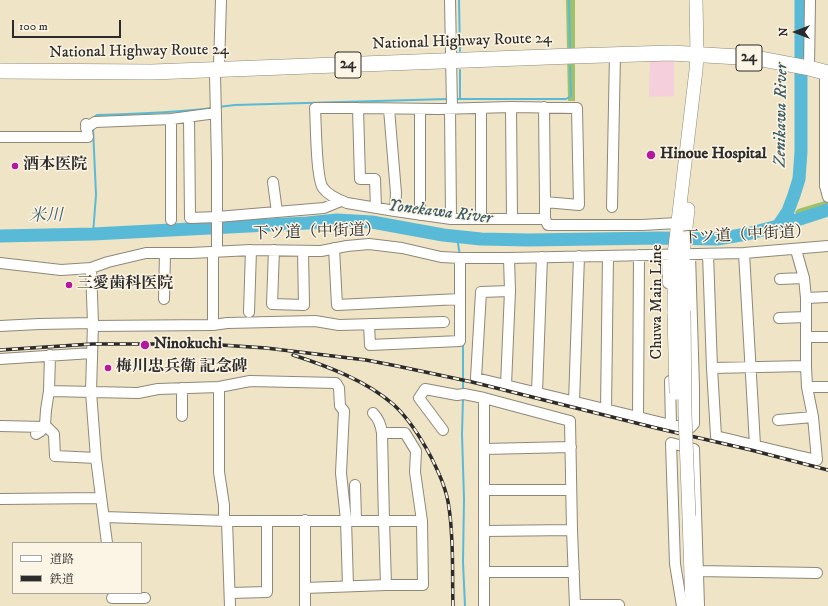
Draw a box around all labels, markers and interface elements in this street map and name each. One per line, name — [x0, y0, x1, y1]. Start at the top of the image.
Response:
scale bar — [14, 12, 123, 38]
north arrow — [776, 12, 816, 52]
text: 100 m — [19, 19, 48, 34]
text: N — [777, 27, 791, 37]
street label: National Highway Route 24 — [372, 29, 552, 55]
street label: National Highway Route 24 — [49, 41, 229, 63]
road number: 24 — [736, 45, 762, 71]
road number: 24 — [335, 52, 361, 78]
water label: Zenikawa River — [771, 63, 793, 167]
place label: Hinoue Hospital — [660, 145, 767, 165]
marker: Hinoue Hospital — [645, 149, 657, 161]
place label: 酒本医院 — [23, 156, 87, 176]
marker: 酒本医院 — [10, 161, 20, 171]
water label: Yonekawa River — [387, 196, 493, 230]
water label: 米川 — [29, 207, 63, 227]
street label: 下ツ道（中街道） — [253, 221, 381, 245]
street label: 下ツ道（中街道） — [683, 223, 811, 249]
street label: Chuwa Main Line — [648, 244, 668, 360]
place label: 三愛歯科医院 — [77, 275, 173, 295]
marker: 三愛歯科医院 — [64, 280, 74, 290]
place label: Ninokuchi — [154, 335, 222, 355]
marker: Ninokuchi — [139, 339, 151, 351]
place label: 梅川忠兵衛 記念碑 — [116, 358, 247, 378]
marker: 梅川忠兵衛 記念碑 — [103, 363, 113, 373]
legend — [12, 542, 142, 594]
text: 道路 — [50, 552, 74, 567]
text: 鉄道 — [50, 572, 74, 587]

